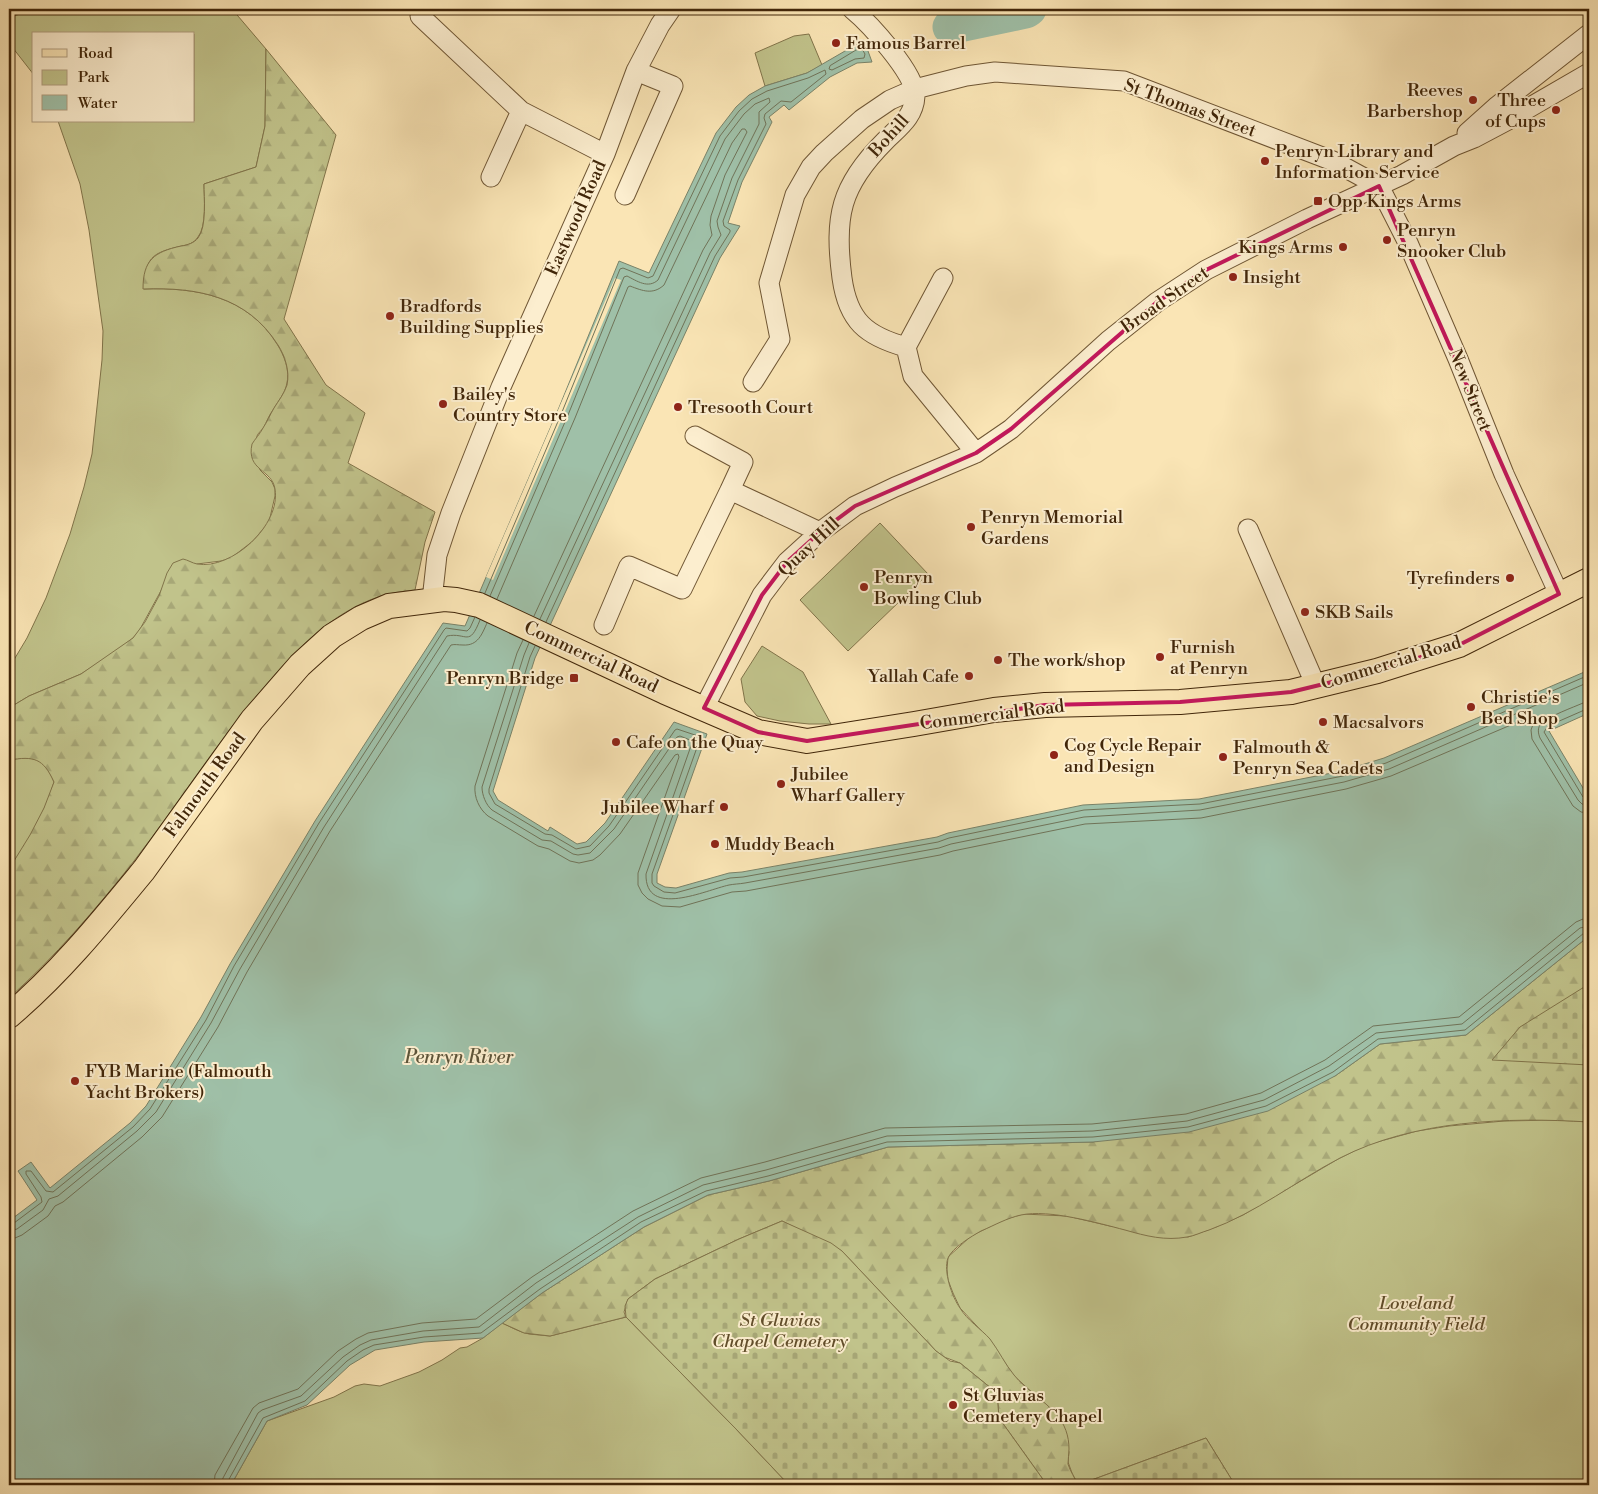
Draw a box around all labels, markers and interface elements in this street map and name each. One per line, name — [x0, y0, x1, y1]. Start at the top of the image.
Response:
legend — [32, 32, 195, 122]
place label: Famous Barrel — [846, 32, 966, 55]
marker: Famous Barrel — [830, 37, 842, 49]
text: Road — [78, 44, 113, 63]
text: Park — [78, 68, 110, 87]
street label: St Thomas Street — [1121, 73, 1260, 143]
place label: Reeves Barbershop — [1366, 79, 1463, 123]
place label: Three of Cups — [1485, 89, 1546, 133]
text: Water — [77, 94, 118, 113]
marker: Reeves Barbershop — [1467, 94, 1479, 106]
marker: Three of Cups — [1550, 104, 1562, 116]
street label: Bohill — [863, 109, 915, 163]
place label: Penryn Library and Information Service — [1275, 140, 1440, 184]
marker: Penryn Library and Information Service — [1259, 155, 1271, 167]
street label: Eastwood Road — [540, 156, 612, 279]
place label: Opp Kings Arms — [1328, 190, 1462, 213]
marker: Opp Kings Arms — [1312, 195, 1324, 207]
place label: Penryn Snooker Club — [1397, 219, 1506, 263]
marker: Penryn Snooker Club — [1381, 234, 1393, 246]
place label: Kings Arms — [1238, 236, 1333, 259]
marker: Kings Arms — [1337, 241, 1349, 253]
street label: Broad Street — [1116, 261, 1214, 339]
place label: Insight — [1243, 266, 1301, 289]
marker: Insight — [1227, 271, 1239, 283]
place label: Bradfords Building Supplies — [399, 295, 544, 339]
marker: Bradfords Building Supplies — [384, 310, 396, 322]
street label: New Street — [1443, 345, 1497, 435]
place label: Bailey's Country Store — [452, 383, 567, 427]
place label: Tresooth Court — [688, 396, 814, 419]
marker: Bailey's Country Store — [437, 398, 449, 410]
marker: Tresooth Court — [672, 401, 684, 413]
place label: Penryn Memorial Gardens — [981, 506, 1124, 550]
street label: Quay Hill — [773, 512, 845, 582]
marker: Penryn Memorial Gardens — [965, 521, 977, 533]
place label: Penryn Bowling Club — [873, 566, 982, 610]
place label: Tyrefinders — [1407, 567, 1500, 590]
marker: Tyrefinders — [1504, 572, 1516, 584]
marker: Penryn Bowling Club — [858, 581, 870, 593]
place label: SKB Sails — [1315, 601, 1394, 624]
marker: SKB Sails — [1299, 606, 1311, 618]
street label: Commercial Road — [520, 616, 663, 699]
street label: Commercial Road — [1318, 630, 1465, 695]
place label: Furnish at Penryn — [1170, 636, 1248, 680]
place label: The work/shop — [1008, 649, 1126, 672]
marker: Furnish at Penryn — [1154, 651, 1166, 663]
marker: The work/shop — [992, 654, 1004, 666]
place label: Yallah Cafe — [867, 665, 959, 688]
place label: Penryn Bridge — [446, 667, 564, 690]
marker: Yallah Cafe — [963, 670, 975, 682]
marker: Penryn Bridge — [568, 672, 580, 684]
place label: Christie's Bed Shop — [1480, 686, 1560, 730]
street label: Commercial Road — [918, 695, 1066, 735]
marker: Christie's Bed Shop — [1465, 701, 1477, 713]
place label: Macsalvors — [1333, 711, 1424, 734]
marker: Macsalvors — [1317, 716, 1329, 728]
street label: Falmouth Road — [159, 727, 251, 842]
place label: Cafe on the Quay — [626, 731, 763, 754]
place label: Cog Cycle Repair and Design — [1064, 734, 1202, 778]
marker: Cafe on the Quay — [610, 736, 622, 748]
place label: Falmouth & Penryn Sea Cadets — [1233, 736, 1383, 780]
marker: Cog Cycle Repair and Design — [1048, 749, 1060, 761]
marker: Falmouth & Penryn Sea Cadets — [1217, 751, 1229, 763]
place label: Jubilee Wharf Gallery — [790, 763, 905, 807]
marker: Jubilee Wharf Gallery — [775, 778, 787, 790]
place label: Jubilee Wharf — [601, 796, 715, 819]
marker: Jubilee Wharf — [718, 801, 730, 813]
place label: Muddy Beach — [725, 833, 835, 856]
marker: Muddy Beach — [709, 838, 721, 850]
water label: Penryn River — [404, 1045, 514, 1069]
place label: FYB Marine (Falmouth Yacht Brokers) — [84, 1060, 272, 1104]
marker: FYB Marine (Falmouth Yacht Brokers) — [69, 1075, 81, 1087]
park label: Loveland Community Field — [1347, 1292, 1486, 1336]
park label: St Gluvias Chapel Cemetery — [712, 1309, 849, 1353]
place label: St Gluvias Cemetery Chapel — [963, 1384, 1103, 1428]
marker: St Gluvias Cemetery Chapel — [947, 1399, 959, 1411]

